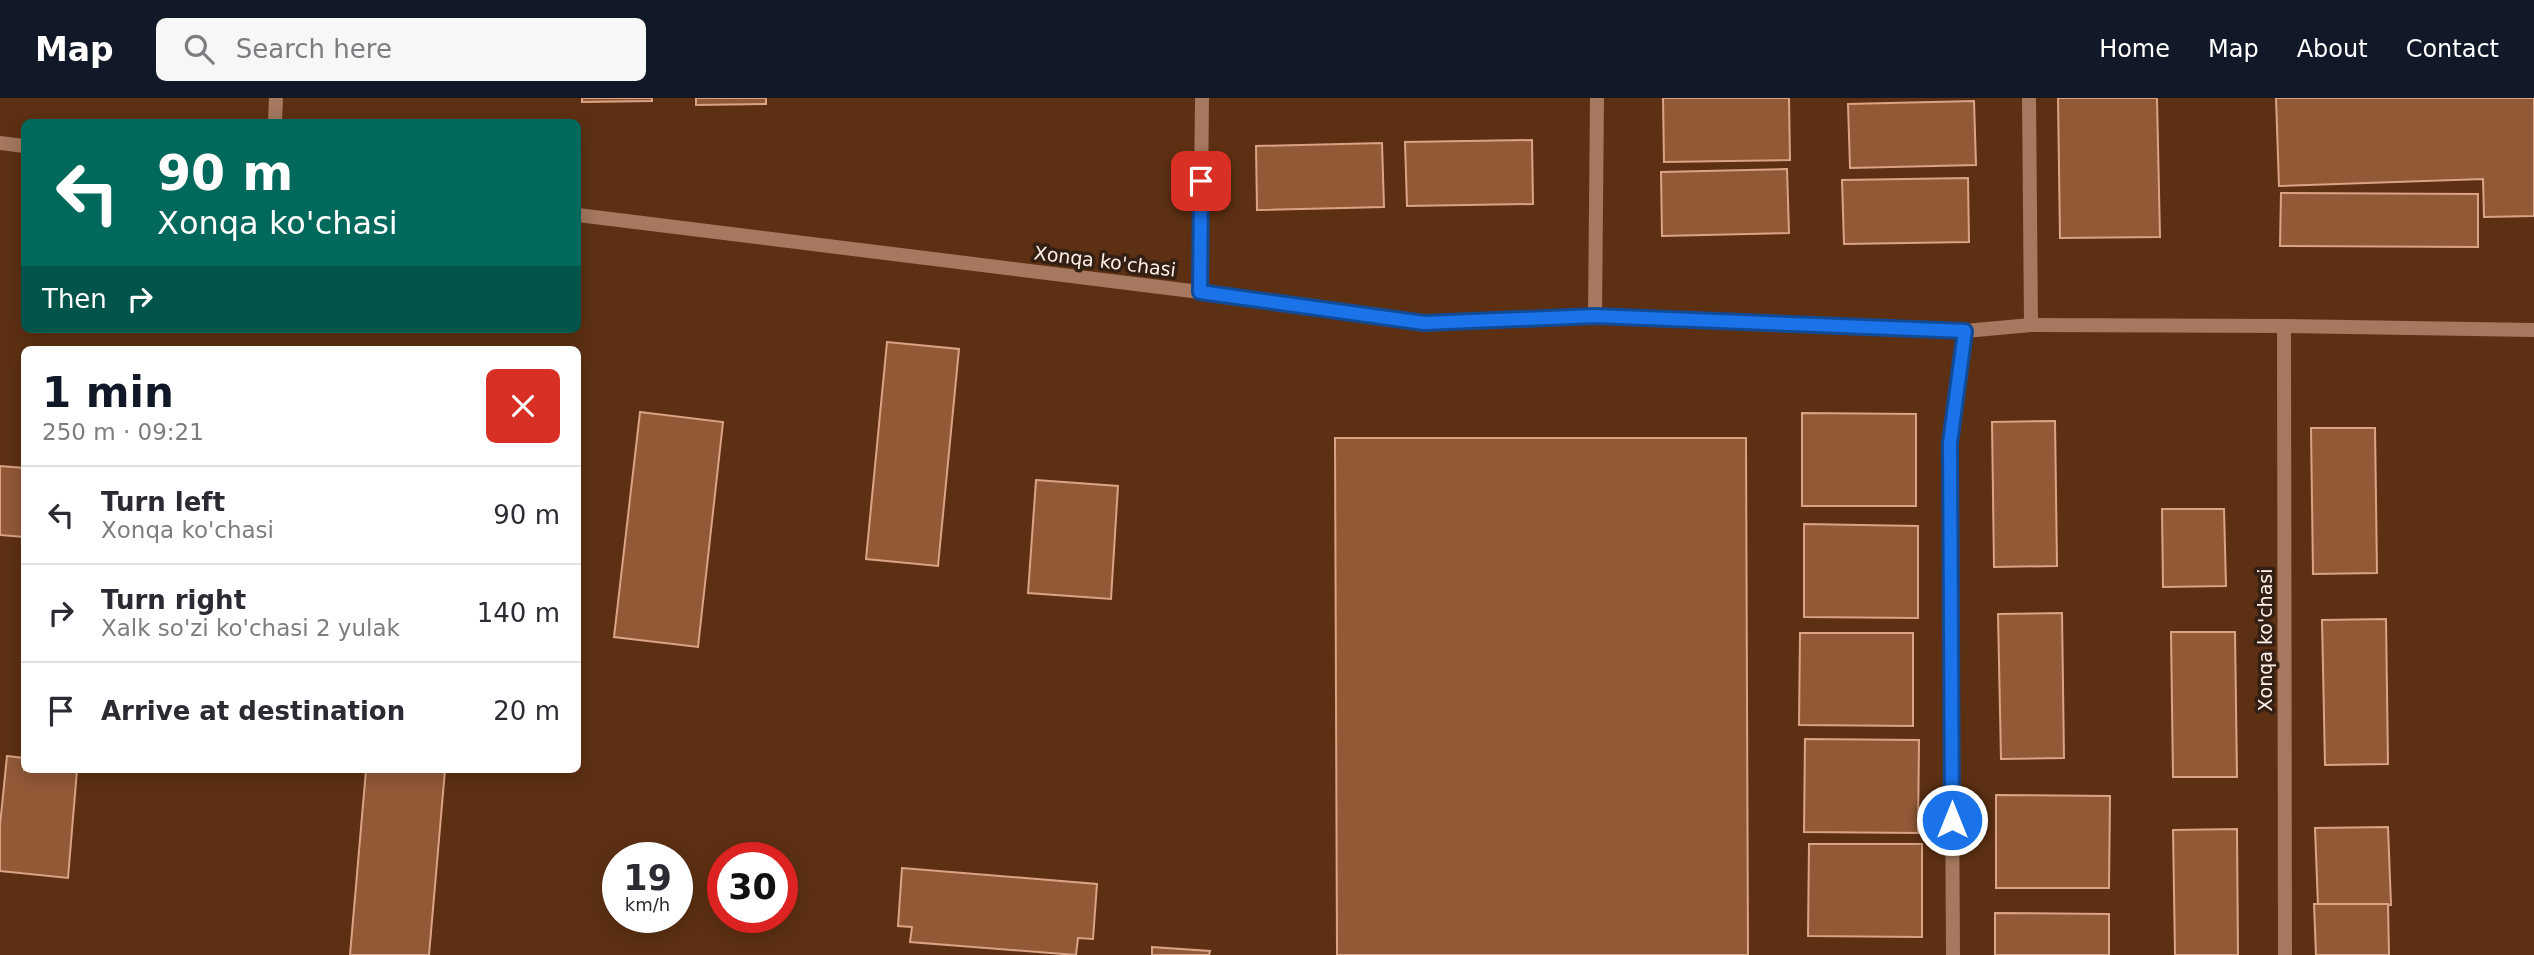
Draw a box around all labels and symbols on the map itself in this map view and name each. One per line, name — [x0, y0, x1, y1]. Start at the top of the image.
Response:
pin — [1171, 151, 1231, 211]
street label: Xonqa ko'chasi — [1033, 241, 1177, 281]
street label: Xonqa ko'chasi — [2254, 569, 2276, 711]
position arrow — [1915, 783, 1989, 857]
speed limit sign: 30 — [707, 842, 798, 933]

